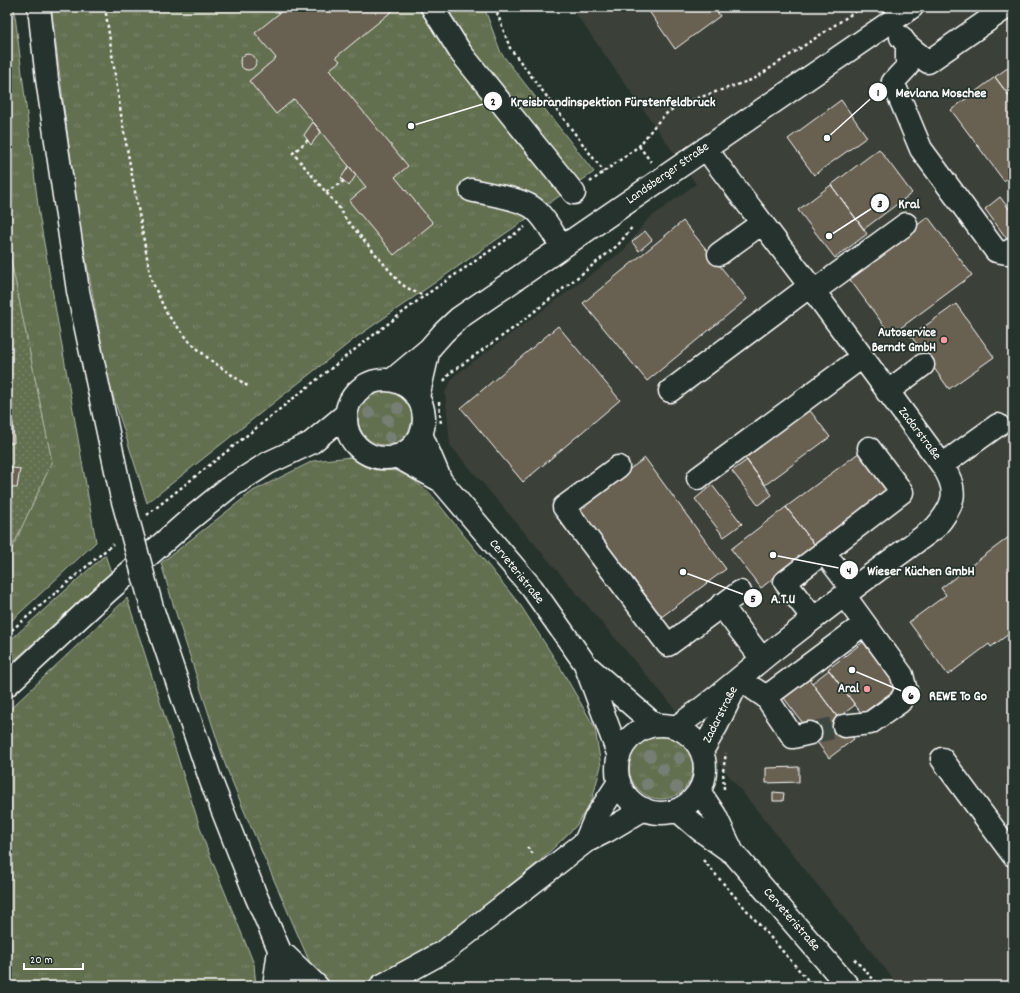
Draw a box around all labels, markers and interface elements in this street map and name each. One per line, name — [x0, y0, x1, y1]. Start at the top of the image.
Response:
callout: Mevlana Moschee — [868, 79, 995, 105]
text: Mevlana Moschee — [895, 84, 987, 104]
text: 1 — [877, 85, 880, 102]
callout: Kreisbrandinspektion Fürstenfeldbruck — [483, 88, 724, 114]
text: Kreisbrandinspektion Fürstenfeldbruck — [511, 93, 716, 113]
text: 2 — [490, 94, 496, 111]
street label: Landsberger Straße — [623, 138, 714, 210]
callout: Kral — [870, 190, 927, 216]
text: Kral — [898, 195, 920, 215]
text: 3 — [877, 196, 883, 213]
place label: Autoservice Berndt GmbH — [872, 324, 936, 358]
marker: Autoservice Berndt GmbH — [939, 335, 949, 345]
street label: Zadarstraße — [893, 404, 945, 465]
street label: Cerveteristraße — [484, 535, 548, 609]
callout: Wieser Küchen GmbH — [839, 557, 983, 583]
text: Wieser Küchen GmbH — [867, 562, 975, 582]
text: 4 — [847, 563, 852, 580]
callout: A.T.U — [743, 585, 803, 611]
text: A.T.U — [771, 590, 796, 610]
text: 5 — [750, 591, 756, 608]
place label: Aral — [838, 680, 860, 699]
callout: REWE To Go — [901, 682, 994, 708]
street label: Zadarstraße — [698, 683, 744, 747]
marker: Aral — [862, 684, 872, 694]
text: REWE To Go — [929, 687, 987, 707]
text: 6 — [908, 688, 914, 705]
street label: Cerveteristraße — [758, 884, 824, 956]
scale bar — [24, 945, 83, 971]
text: 20 m — [30, 952, 53, 969]

